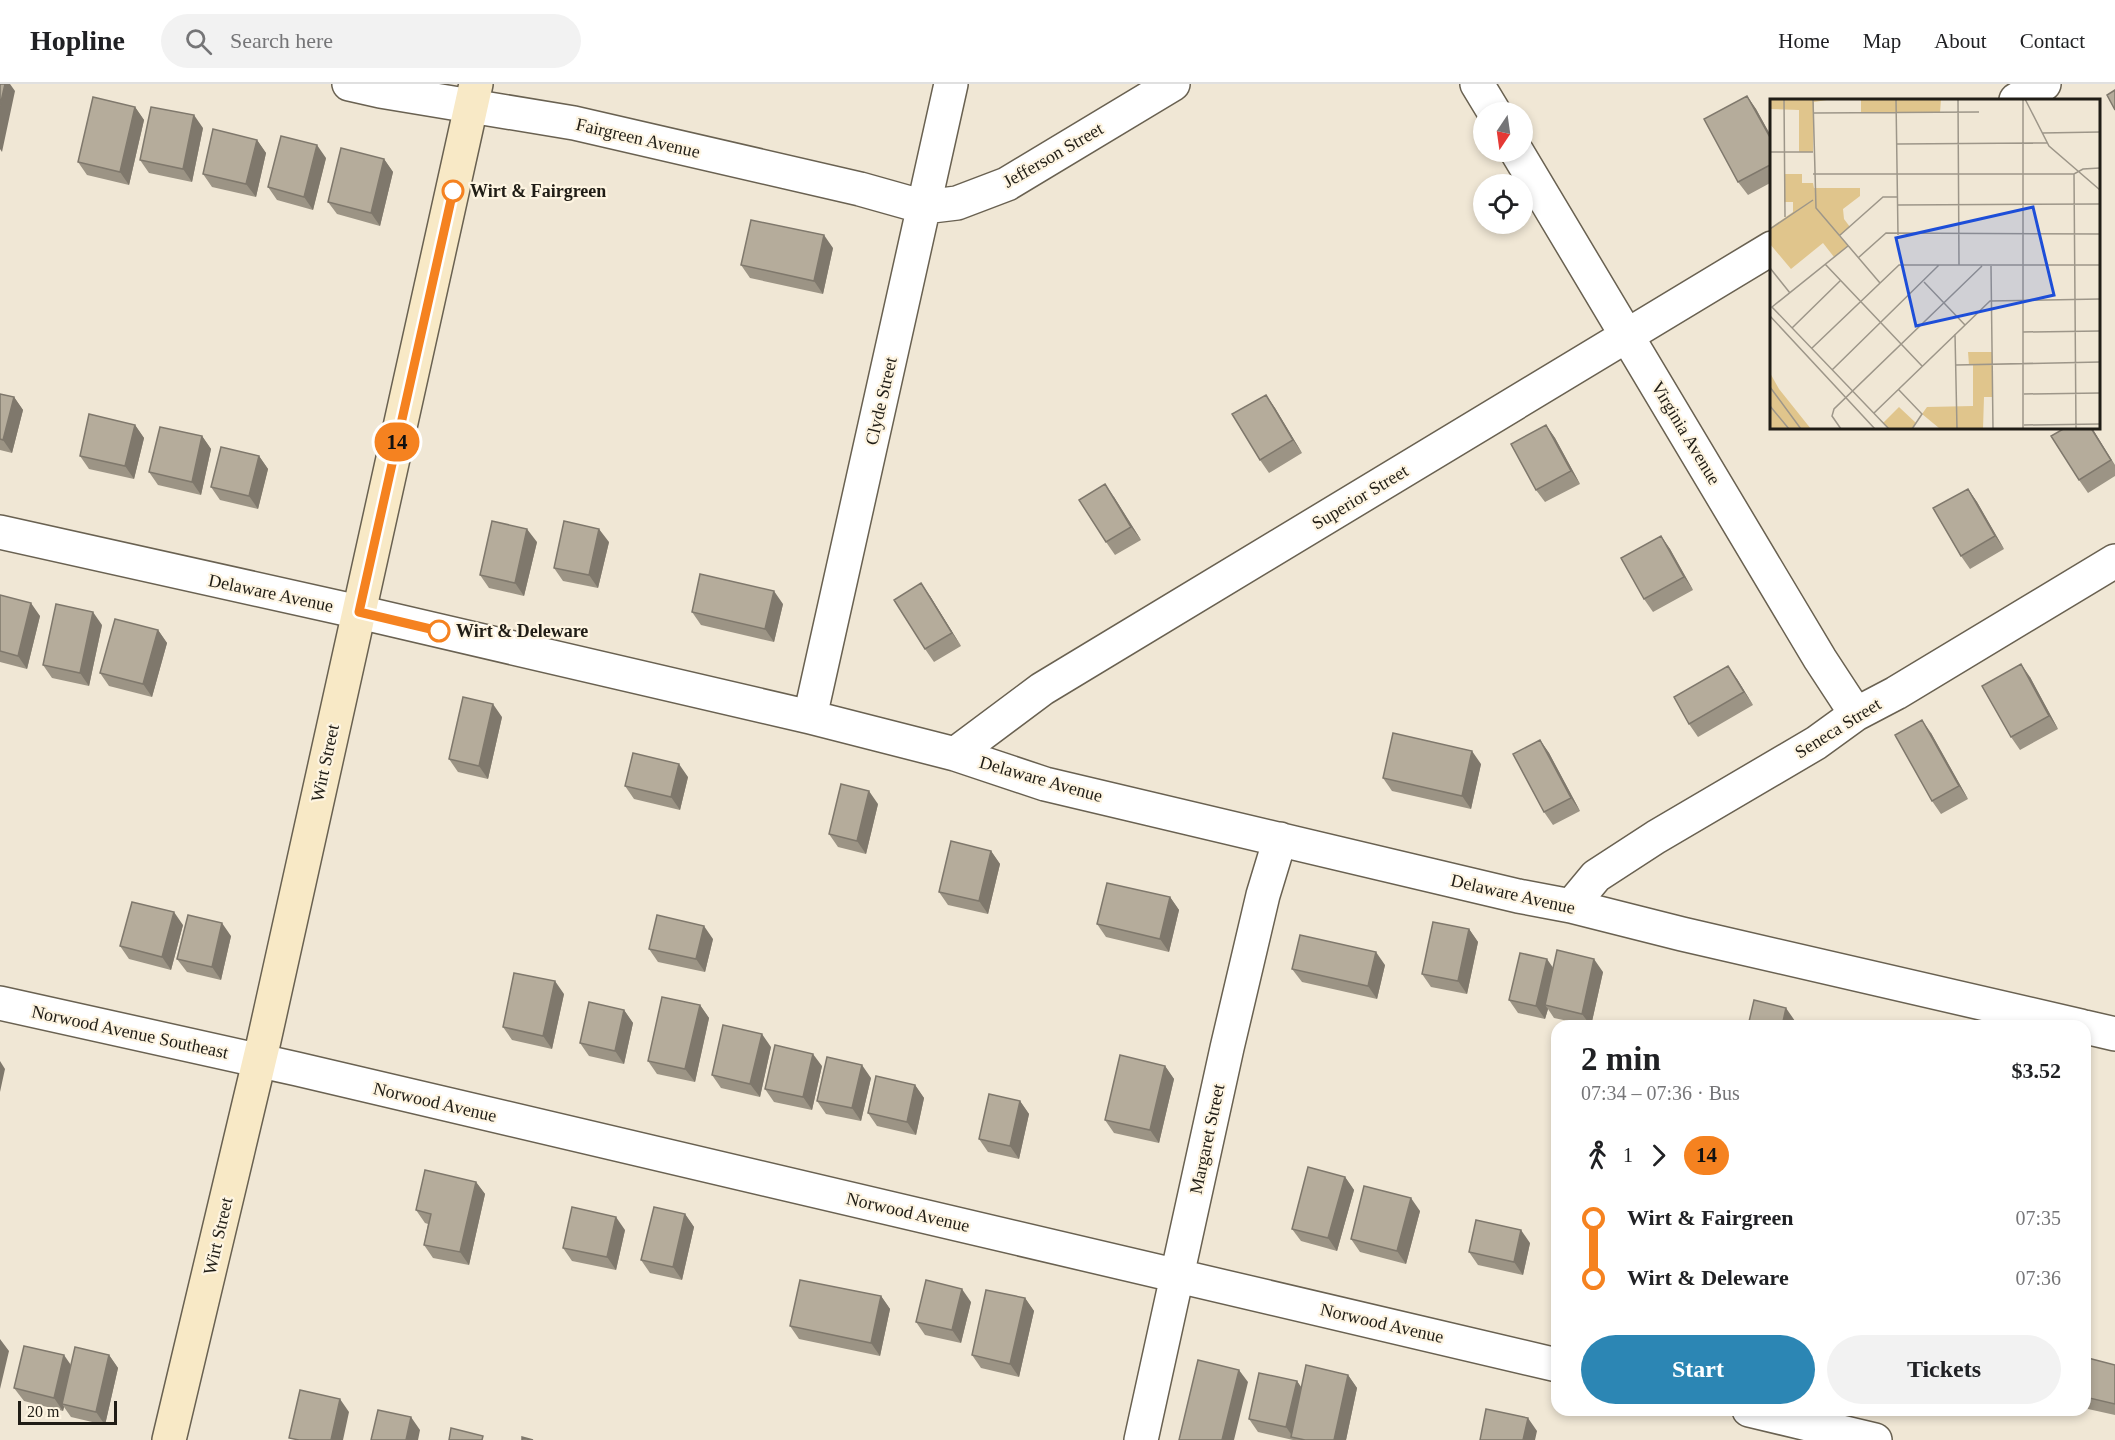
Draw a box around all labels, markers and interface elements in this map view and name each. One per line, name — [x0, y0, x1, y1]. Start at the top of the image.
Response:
search box — [161, 14, 581, 68]
text: Hopline — [30, 25, 125, 56]
icon: search — [182, 25, 215, 58]
text: Search here — [230, 28, 333, 53]
text: Home — [1778, 29, 1830, 53]
text: Map — [1863, 29, 1901, 53]
text: About — [1934, 29, 1987, 53]
text: Contact — [2020, 29, 2085, 53]
inset map — [1770, 99, 2100, 429]
north arrow — [1473, 102, 1533, 162]
map controls — [1473, 102, 1533, 234]
street label: Fairgreen Avenue — [574, 114, 702, 162]
street label: Jefferson Street — [999, 118, 1107, 192]
button: locate — [1473, 174, 1533, 234]
marker: Wirt & Fairgreen — [442, 180, 464, 202]
place label: Wirt & Fairgreen — [470, 181, 606, 201]
street label: Clyde Street — [861, 355, 901, 447]
street label: Virginia Avenue — [1647, 378, 1725, 488]
line badge: 14 — [370, 422, 424, 462]
text: 14 — [387, 430, 408, 454]
street label: Superior Street — [1308, 460, 1412, 534]
street label: Delaware Avenue — [207, 570, 335, 616]
marker: Wirt & Deleware — [428, 620, 450, 642]
place label: Wirt & Deleware — [456, 621, 588, 641]
street label: Seneca Street — [1791, 694, 1885, 762]
street label: Wirt Street — [307, 722, 343, 804]
street label: Delaware Avenue — [977, 752, 1105, 806]
street label: Delaware Avenue — [1449, 870, 1577, 918]
street label: Norwood Avenue Southeast — [30, 1001, 230, 1063]
text: 2 min — [1581, 1041, 1661, 1077]
text: $3.52 — [2012, 1058, 2061, 1083]
street label: Norwood Avenue — [371, 1078, 499, 1126]
street label: Margaret Street — [1186, 1082, 1228, 1196]
text: 07:34 – 07:36 · Bus — [1581, 1082, 1740, 1104]
icon: walk — [1581, 1139, 1614, 1172]
icon: forward — [1642, 1139, 1675, 1172]
text: 14 — [1696, 1143, 1717, 1167]
text: 1 — [1623, 1144, 1633, 1166]
street label: Norwood Avenue — [844, 1188, 972, 1236]
street label: Wirt Street — [199, 1195, 237, 1277]
text: Wirt & Fairgreen — [1627, 1205, 1794, 1230]
text: 07:35 — [2015, 1207, 2061, 1229]
text: Wirt & Deleware — [1627, 1265, 1789, 1290]
text: 07:36 — [2015, 1267, 2061, 1289]
street label: Norwood Avenue — [1318, 1299, 1446, 1347]
button: Start — [1581, 1335, 1815, 1404]
button: Tickets — [1827, 1335, 2061, 1404]
scale bar — [18, 1398, 117, 1426]
text: 20 m — [27, 1403, 59, 1420]

